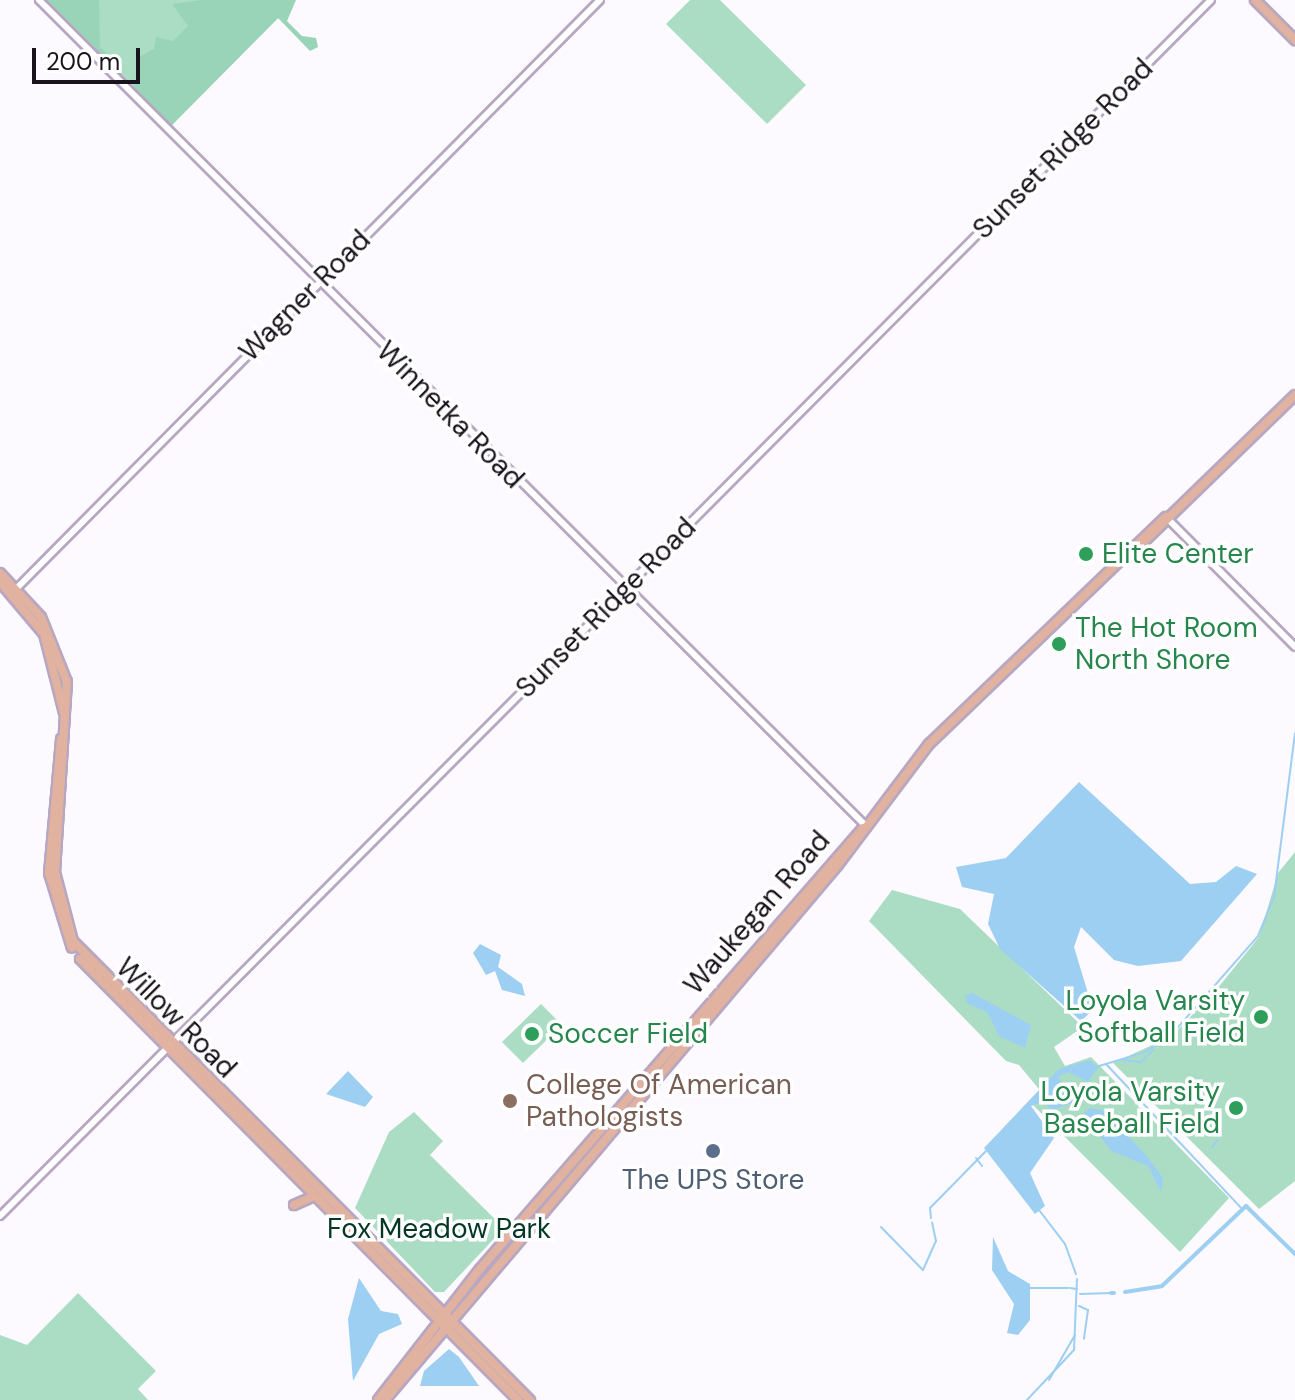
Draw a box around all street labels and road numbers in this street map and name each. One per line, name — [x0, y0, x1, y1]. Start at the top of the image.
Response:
street label: Sunset Ridge Road — [966, 52, 1160, 246]
street label: Wagner Road — [232, 223, 378, 369]
street label: Winnetka Road — [369, 334, 531, 496]
street label: Sunset Ridge Road — [509, 511, 703, 705]
street label: Waukegan Road — [677, 824, 837, 1002]
street label: Willow Road — [109, 951, 243, 1085]

